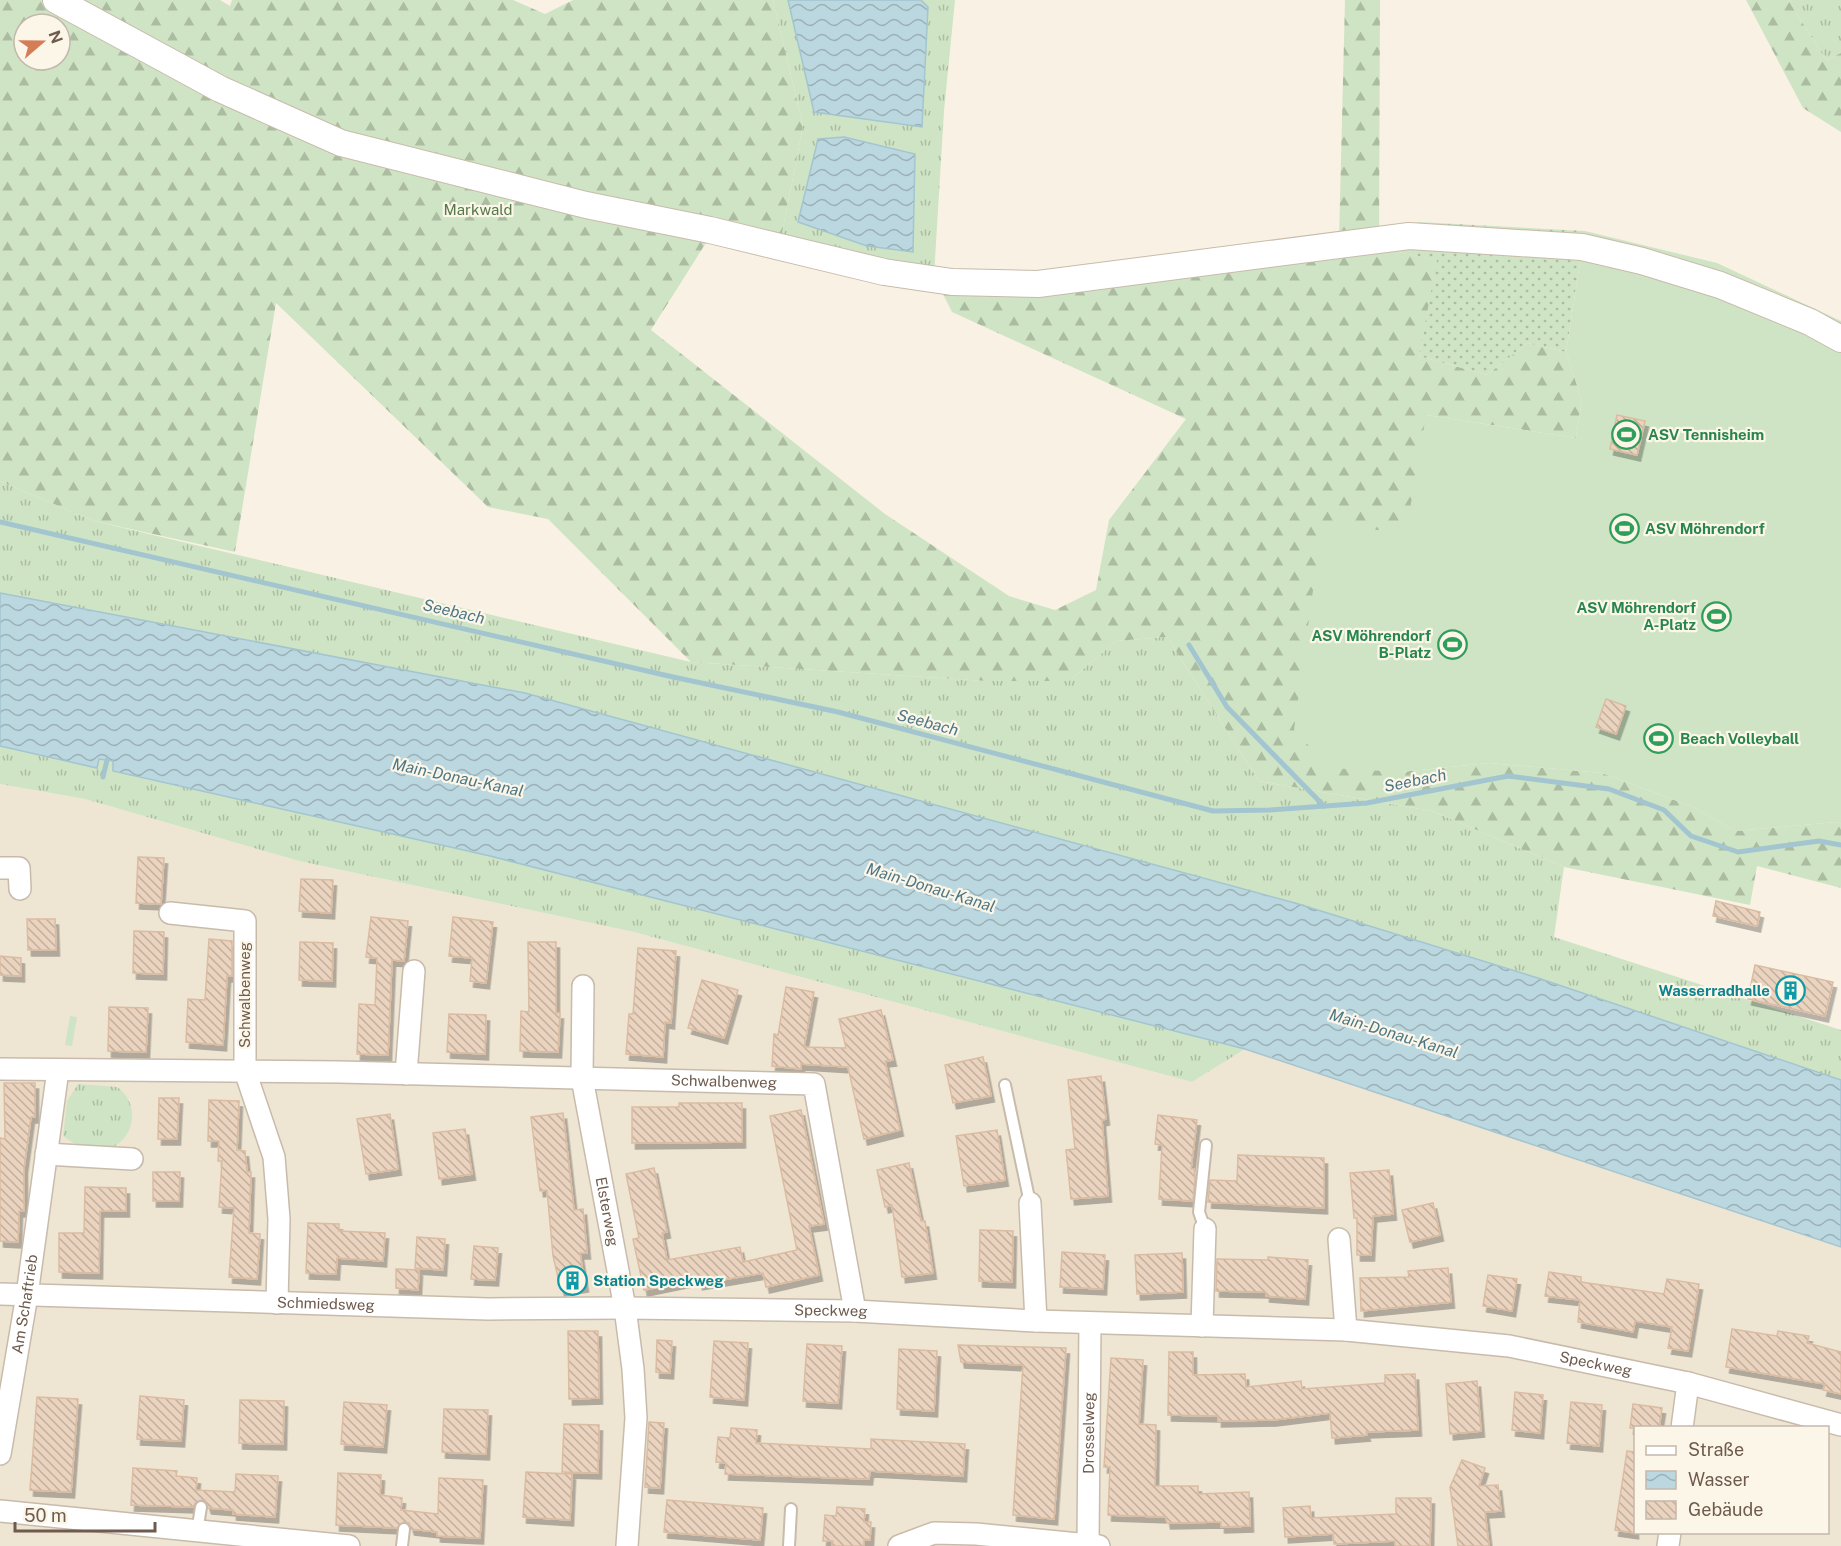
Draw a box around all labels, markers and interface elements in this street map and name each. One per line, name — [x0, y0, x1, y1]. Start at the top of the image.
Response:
north arrow — [12, 12, 72, 72]
text: N — [45, 28, 67, 46]
park label: Markwald — [444, 201, 512, 218]
sports icon: ASV Tennisheim — [1611, 419, 1643, 451]
place label: ASV Tennisheim — [1648, 426, 1764, 443]
sports icon: ASV Möhrendorf — [1608, 513, 1640, 545]
place label: ASV Möhrendorf — [1645, 520, 1765, 537]
water label: Seebach — [421, 595, 487, 628]
place label: ASV Möhrendorf A-Platz — [1576, 599, 1696, 633]
sports icon: ASV Möhrendorf A-Platz — [1701, 601, 1733, 633]
place label: ASV Möhrendorf B-Platz — [1311, 627, 1431, 661]
sports icon: ASV Möhrendorf B-Platz — [1436, 629, 1468, 661]
water label: Seebach — [895, 705, 961, 740]
sports icon: Beach Volleyball — [1643, 723, 1675, 755]
place label: Beach Volleyball — [1680, 730, 1799, 747]
water label: Main-Donau-Kanal — [391, 754, 525, 801]
water label: Seebach — [1382, 765, 1448, 796]
water label: Main-Donau-Kanal — [864, 859, 998, 916]
street label: Schwalbenweg — [236, 942, 253, 1048]
building icon: Wasserradhalle — [1775, 975, 1807, 1007]
place label: Wasserradhalle — [1658, 982, 1770, 999]
water label: Main-Donau-Kanal — [1327, 1005, 1461, 1062]
street label: Schwalbenweg — [671, 1071, 777, 1091]
street label: Elsterweg — [593, 1175, 622, 1248]
street label: Am Schaftrieb — [8, 1253, 41, 1355]
building icon: Station Speckweg — [556, 1265, 588, 1297]
place label: Station Speckweg — [593, 1272, 724, 1289]
street label: Schmiedsweg — [277, 1294, 375, 1314]
street label: Speckweg — [794, 1301, 868, 1320]
street label: Speckweg — [1558, 1348, 1634, 1379]
street label: Drosselweg — [1080, 1392, 1097, 1474]
legend — [1634, 1426, 1829, 1534]
text: Straße — [1688, 1439, 1744, 1460]
text: Wasser — [1688, 1469, 1750, 1490]
scale bar — [15, 1495, 154, 1533]
text: Gebäude — [1688, 1499, 1763, 1520]
text: 50 m — [24, 1505, 67, 1526]

